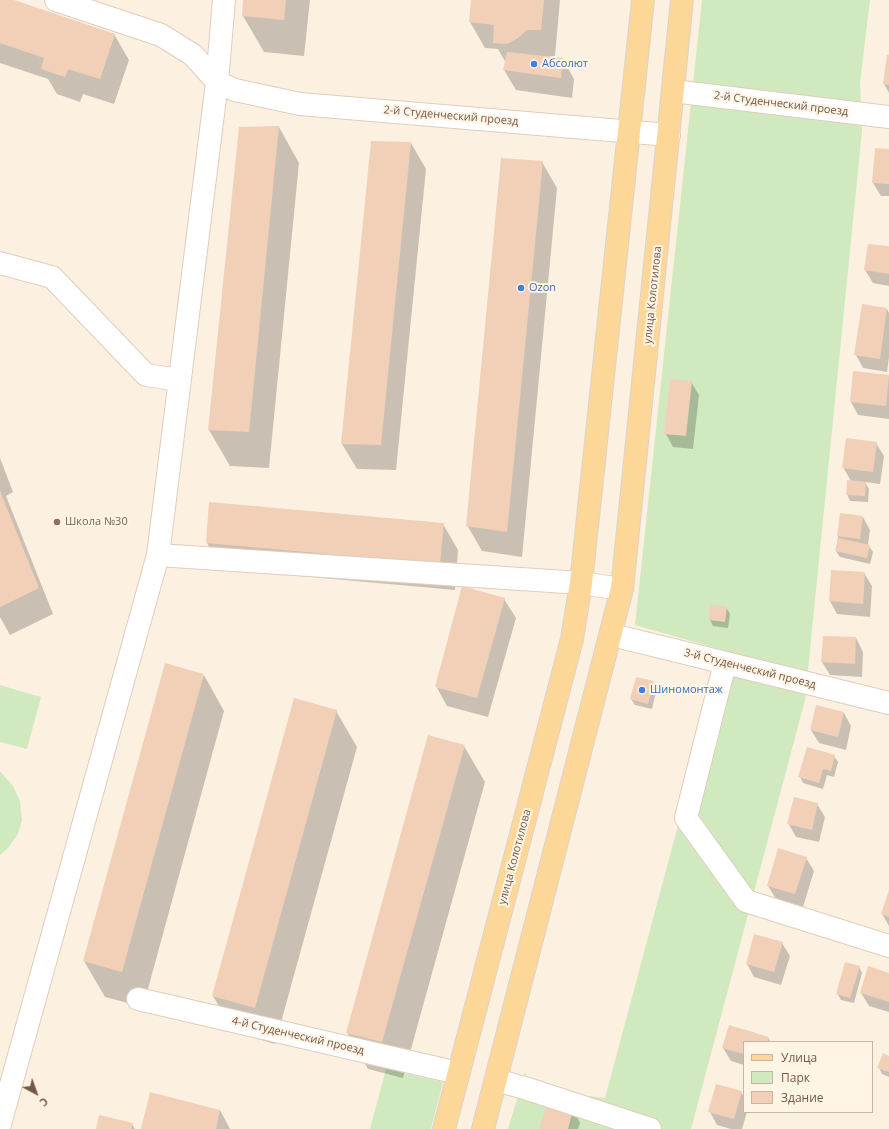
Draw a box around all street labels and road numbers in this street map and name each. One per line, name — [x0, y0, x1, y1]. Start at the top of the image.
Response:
street label: 2-й Студенческий проезд — [713, 89, 849, 119]
street label: 2-й Студенческий проезд — [383, 104, 519, 128]
street label: улица Колотилова — [641, 245, 665, 345]
street label: 3-й Студенческий проезд — [683, 646, 817, 692]
street label: улица Колотилова — [496, 808, 534, 906]
street label: 4-й Студенческий проезд — [231, 1014, 365, 1058]

